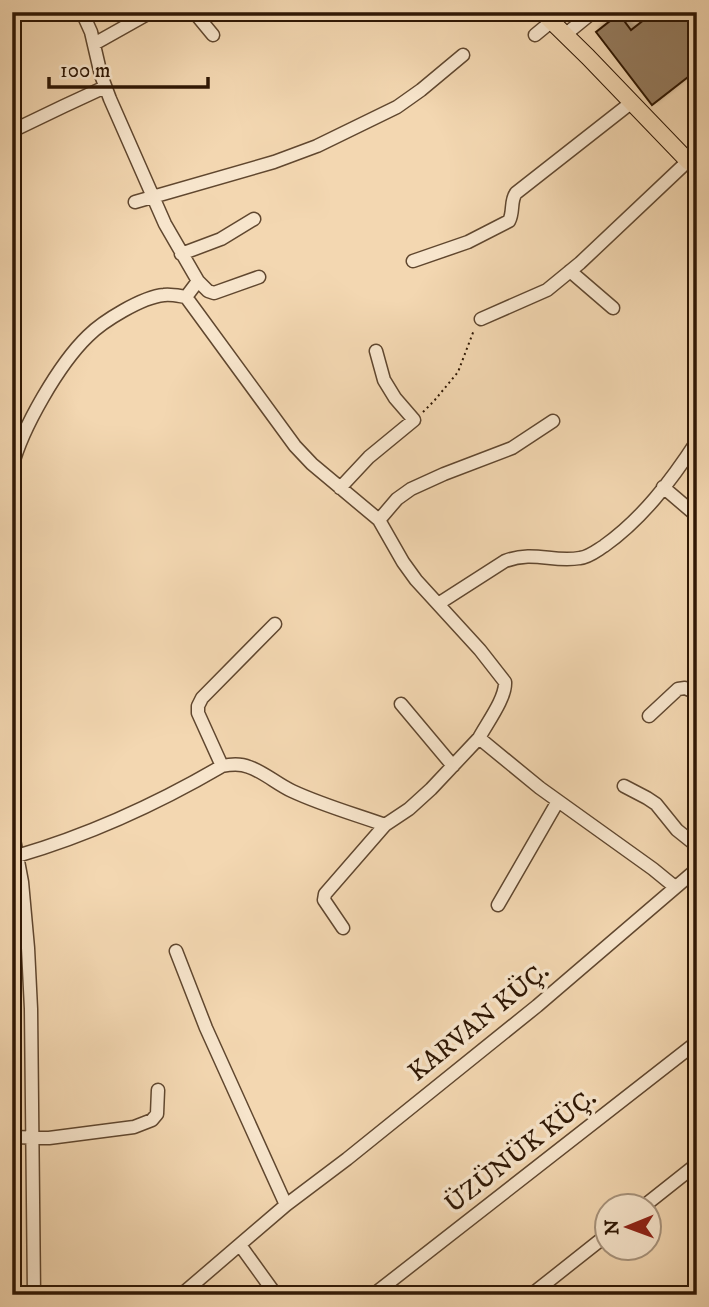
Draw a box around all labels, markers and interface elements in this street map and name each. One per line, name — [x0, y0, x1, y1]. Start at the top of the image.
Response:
scale bar — [49, 46, 208, 90]
text: 100 m — [60, 58, 111, 84]
street label: KARVAN KÜÇ. — [402, 955, 556, 1089]
street label: ÜZÜNÜK KÜÇ. — [438, 1081, 604, 1221]
north arrow — [594, 1192, 664, 1262]
text: N — [601, 1219, 624, 1235]

